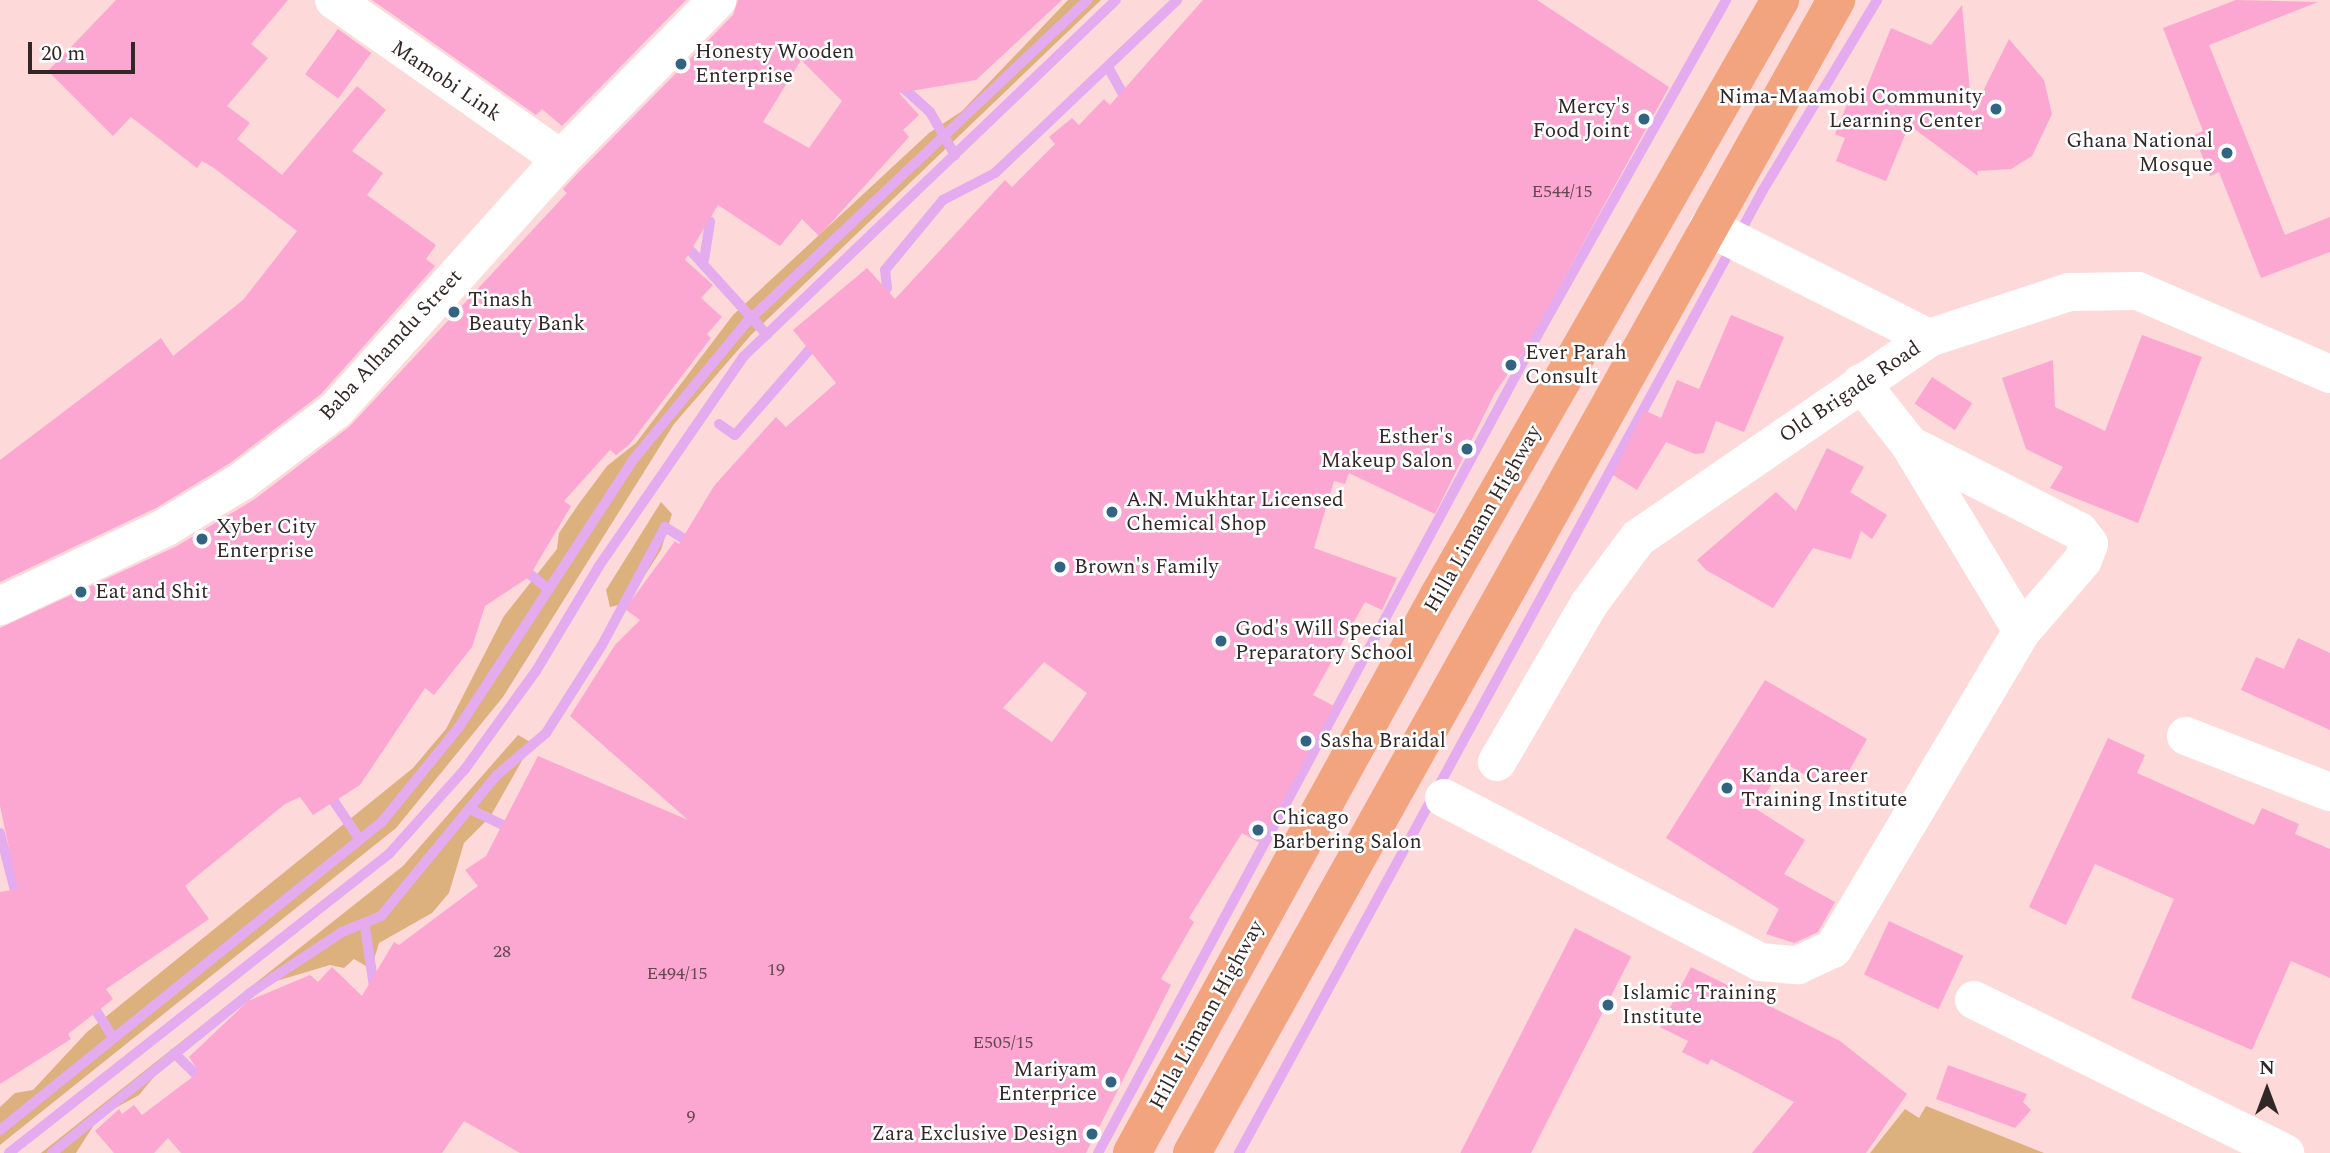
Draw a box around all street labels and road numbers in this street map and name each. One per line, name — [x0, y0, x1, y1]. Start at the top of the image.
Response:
street label: Mamobi Link — [386, 35, 506, 127]
street label: Baba Alhamdu Street — [314, 264, 468, 426]
street label: Old Brigade Road — [1775, 335, 1925, 449]
street label: Hilla Limann Highway — [1419, 421, 1547, 617]
street label: Hilla Limann Highway — [1145, 916, 1269, 1114]

